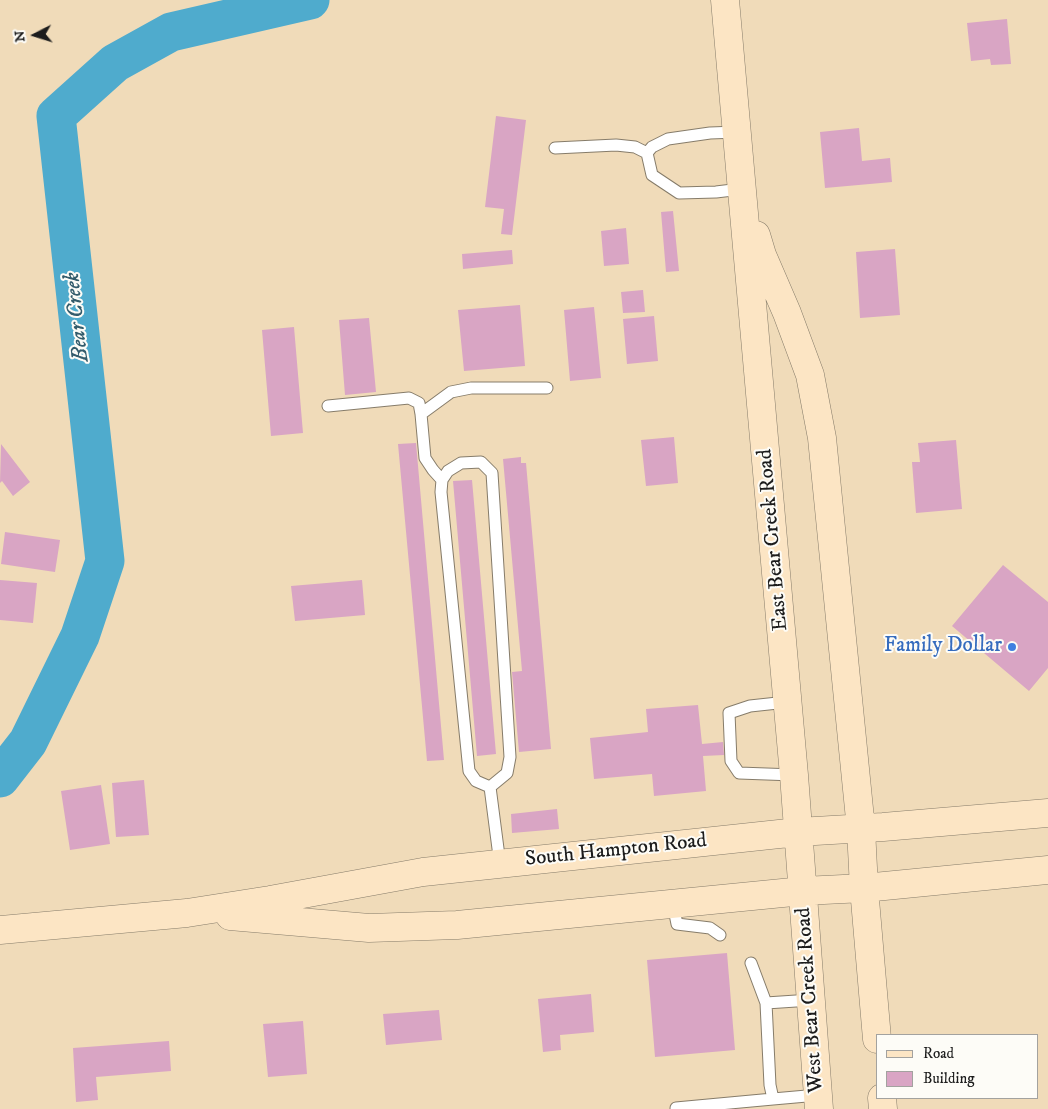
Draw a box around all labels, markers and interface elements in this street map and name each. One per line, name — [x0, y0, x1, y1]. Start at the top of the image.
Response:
north arrow — [10, 10, 60, 60]
text: N — [11, 30, 30, 43]
water label: Bear Creek — [60, 271, 96, 363]
street label: East Bear Creek Road — [753, 448, 795, 632]
place label: Family Dollar — [884, 634, 1002, 660]
marker: Family Dollar — [1006, 641, 1018, 653]
street label: South Hampton Road — [524, 829, 708, 873]
street label: West Bear Creek Road — [792, 906, 830, 1094]
legend — [876, 1034, 1038, 1099]
text: Road — [923, 1044, 954, 1063]
text: Building — [923, 1069, 975, 1088]

